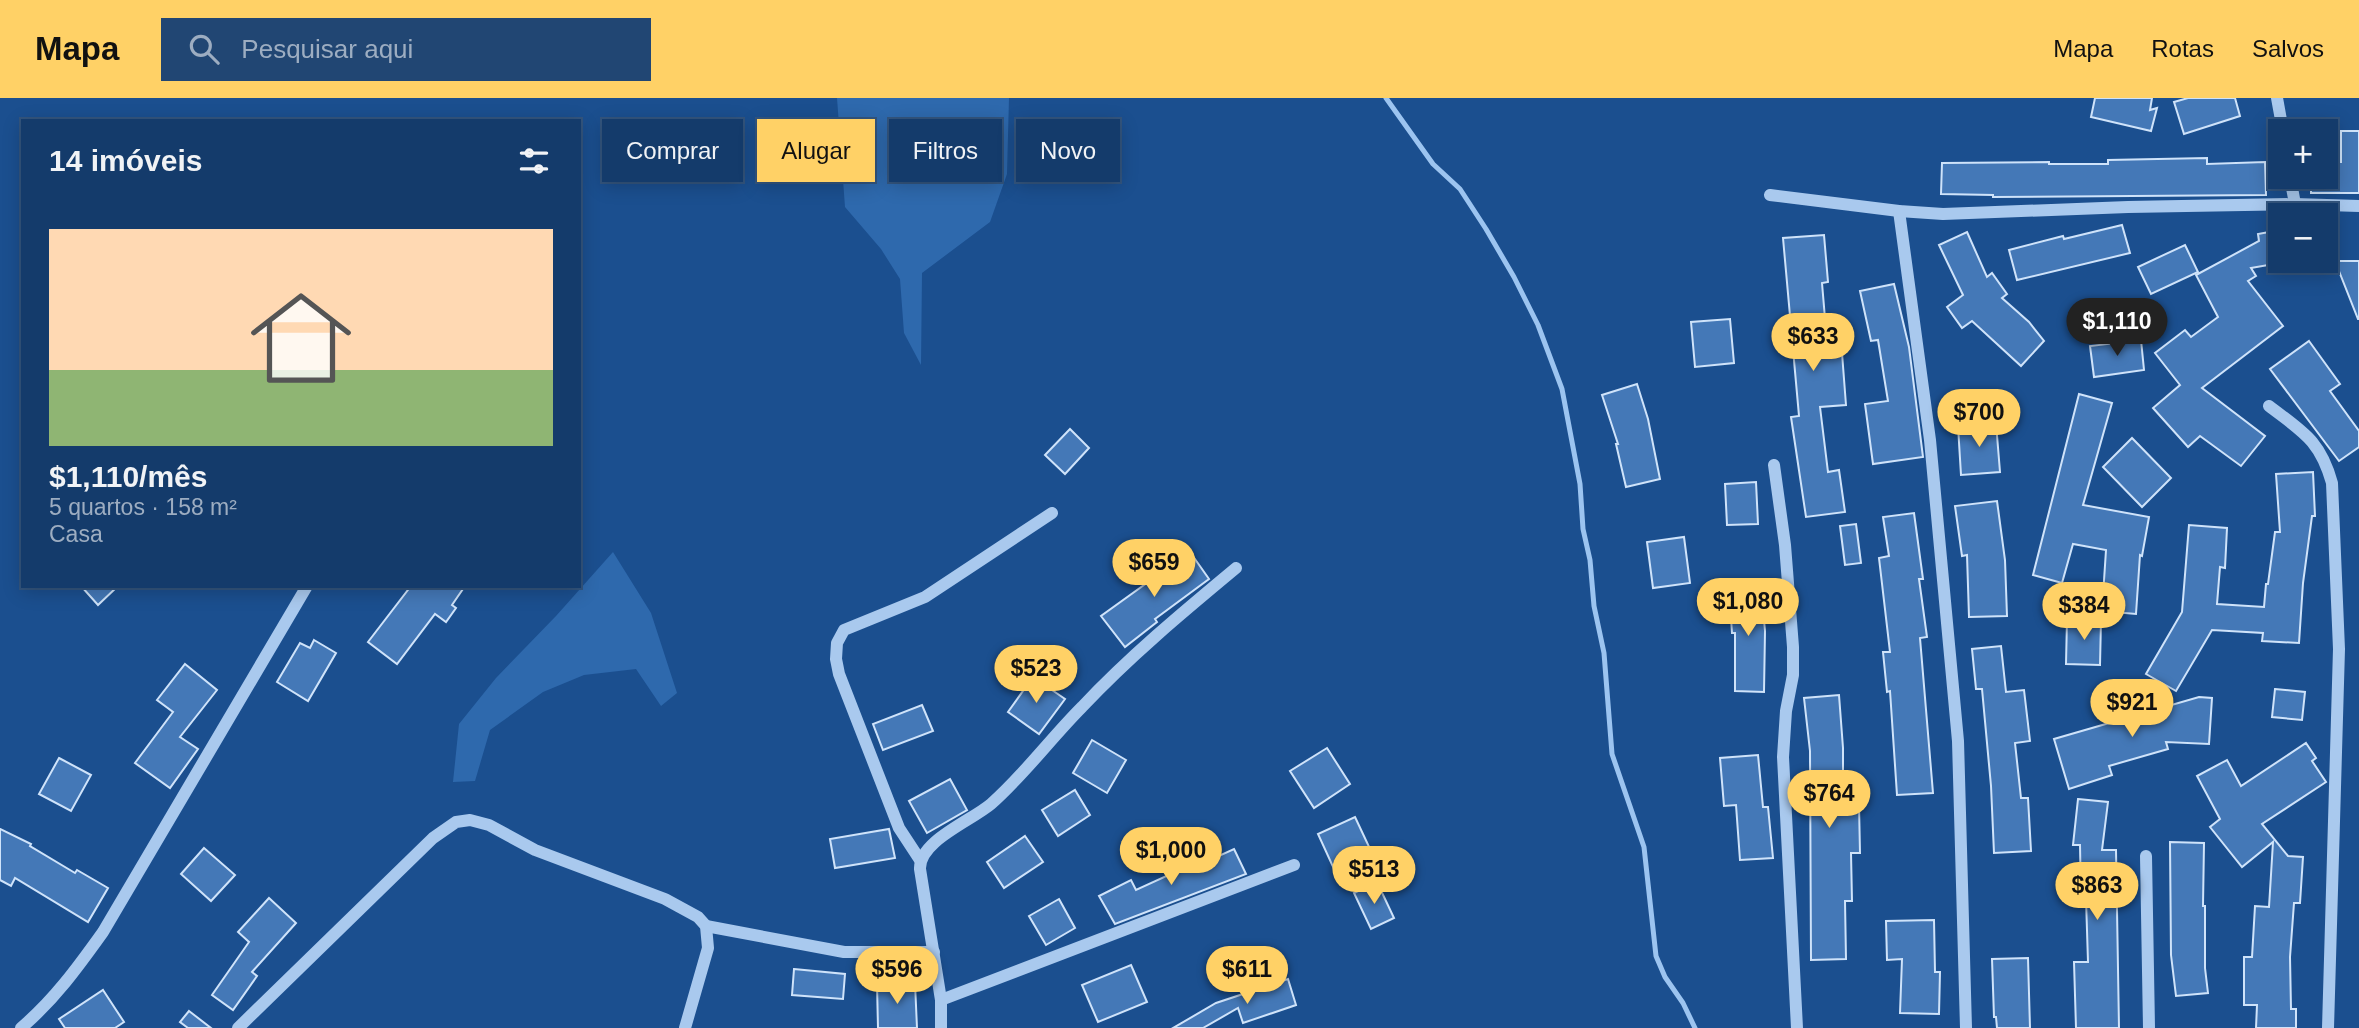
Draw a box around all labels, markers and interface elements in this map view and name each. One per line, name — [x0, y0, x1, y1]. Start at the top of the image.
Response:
search box — [161, 18, 651, 81]
text: Mapa — [35, 30, 119, 67]
icon: search — [185, 30, 223, 68]
text: Pesquisar aqui — [241, 34, 413, 64]
text: Mapa — [2053, 35, 2113, 62]
text: Rotas — [2151, 35, 2214, 62]
text: Salvos — [2252, 35, 2324, 62]
chip: Comprar — [602, 119, 743, 182]
chip: Alugar — [757, 119, 875, 182]
chip: Filtros — [889, 119, 1002, 182]
chip: Novo — [1016, 119, 1120, 182]
map controls — [2268, 119, 2338, 273]
button: + — [2268, 119, 2338, 189]
icon: filters — [515, 142, 553, 180]
text: 14 imóveis — [49, 144, 202, 177]
button: − — [2268, 203, 2338, 273]
icon: home — [238, 275, 364, 401]
pin: $1,110 — [2060, 299, 2174, 358]
text: $1,110 — [2082, 308, 2152, 334]
pin: $633 — [1772, 314, 1854, 373]
text: $633 — [1787, 323, 1839, 349]
pin: $700 — [1938, 390, 2020, 449]
text: $700 — [1953, 399, 2005, 425]
text: $1,110/mês — [49, 460, 207, 493]
text: 5 quartos · 158 m² — [49, 494, 237, 520]
text: Casa — [49, 521, 103, 547]
pin: $659 — [1113, 540, 1195, 599]
text: $659 — [1128, 549, 1180, 575]
pin: $1,080 — [1691, 578, 1805, 638]
pin: $384 — [2043, 582, 2125, 642]
text: $1,080 — [1713, 588, 1783, 614]
text: $384 — [2058, 592, 2110, 618]
pin: $523 — [995, 646, 1077, 705]
text: $523 — [1010, 655, 1062, 681]
pin: $921 — [2091, 680, 2173, 739]
text: $921 — [2106, 689, 2158, 715]
pin: $764 — [1788, 770, 1870, 830]
text: $764 — [1803, 780, 1855, 806]
pin: $1,000 — [1114, 828, 1228, 887]
text: $1,000 — [1136, 837, 1206, 863]
pin: $513 — [1333, 846, 1415, 906]
text: $513 — [1348, 856, 1400, 882]
pin: $863 — [2056, 862, 2138, 922]
text: $863 — [2071, 872, 2123, 898]
pin: $596 — [856, 946, 938, 1006]
pin: $611 — [1206, 946, 1288, 1006]
text: $596 — [871, 956, 923, 982]
text: $611 — [1222, 956, 1272, 982]

